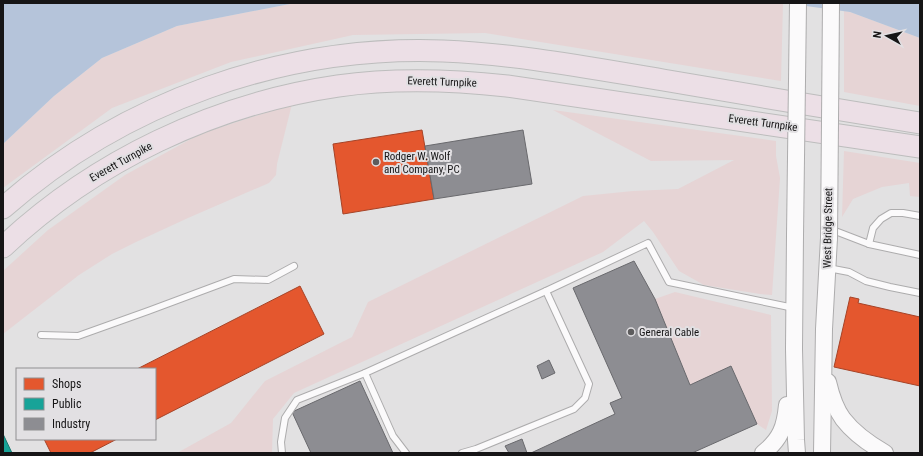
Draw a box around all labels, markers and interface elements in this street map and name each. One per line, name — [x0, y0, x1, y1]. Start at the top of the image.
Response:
north arrow — [867, 16, 907, 56]
text: N — [871, 30, 885, 39]
street label: Everett Turnpike — [407, 74, 477, 90]
street label: Everett Turnpike — [728, 112, 798, 134]
street label: Everett Turnpike — [87, 139, 155, 185]
place label: Rodger W. Wolf and Company, PC — [384, 150, 460, 176]
marker: Rodger W. Wolf and Company, PC — [371, 157, 381, 167]
street label: West Bridge Street — [821, 188, 835, 268]
place label: General Cable — [639, 326, 699, 339]
marker: General Cable — [626, 327, 636, 337]
legend — [16, 368, 156, 440]
text: Shops — [52, 377, 81, 391]
text: Public — [52, 397, 82, 411]
text: Industry — [52, 417, 90, 431]

